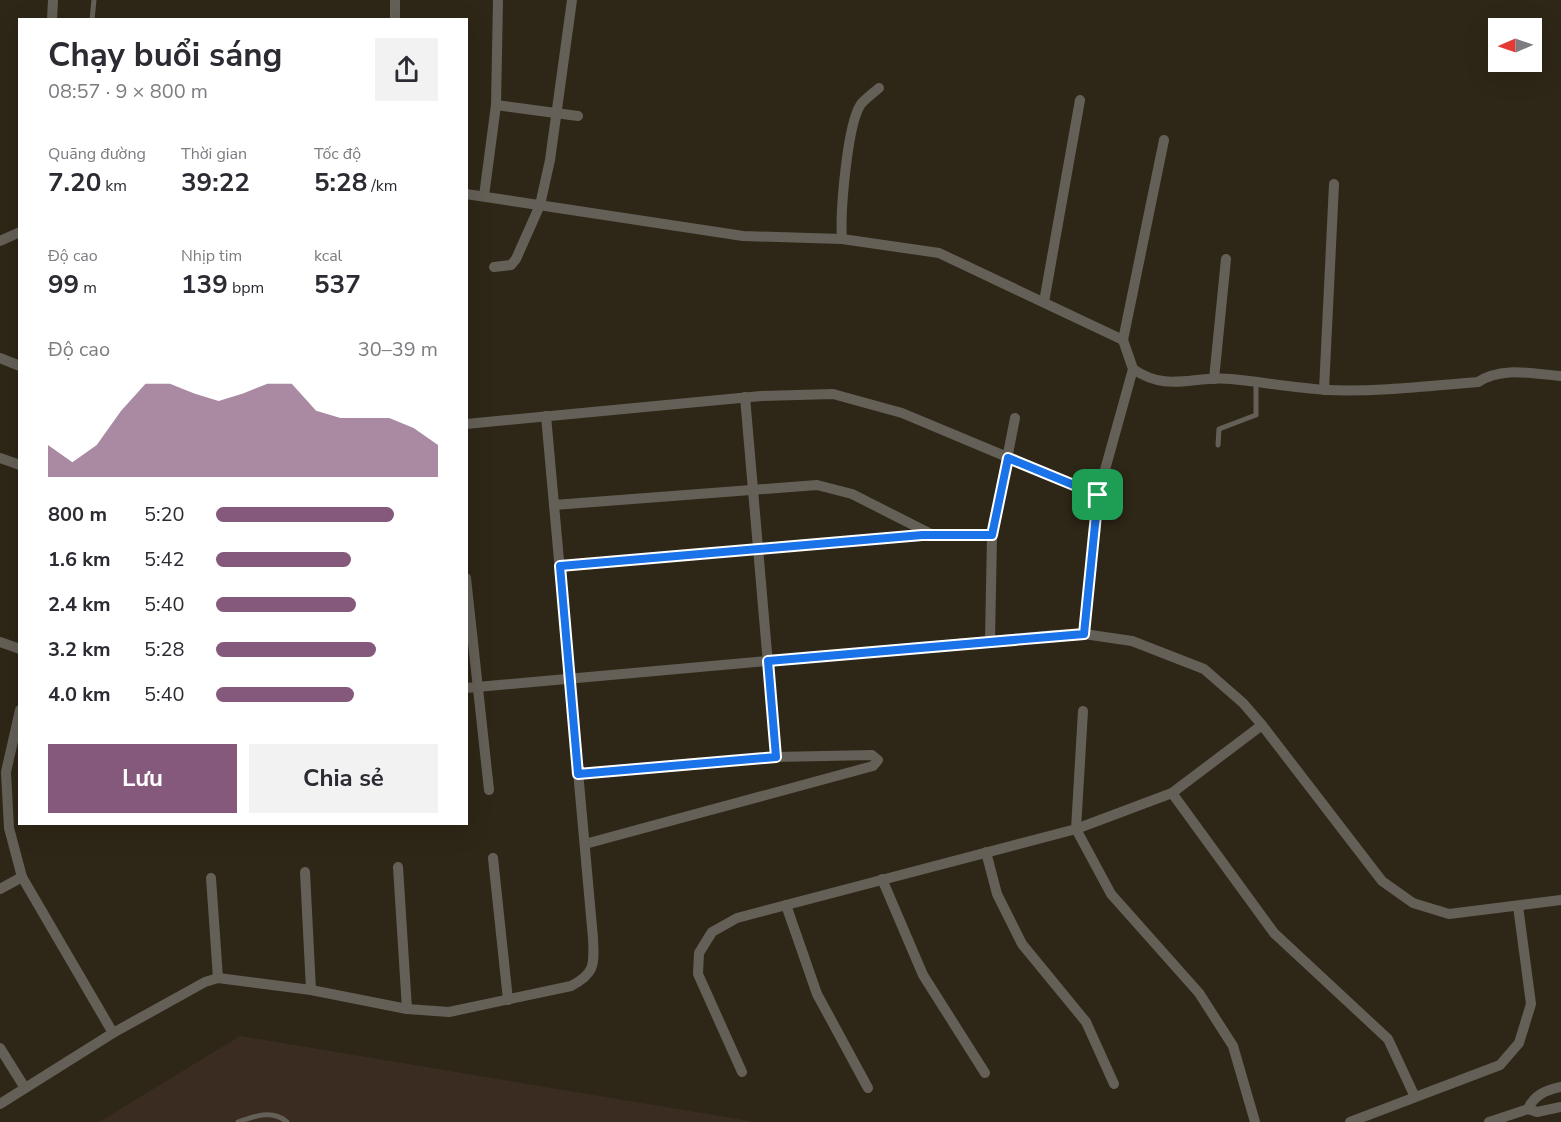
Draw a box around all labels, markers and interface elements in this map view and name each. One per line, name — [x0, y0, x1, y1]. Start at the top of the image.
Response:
north arrow — [1488, 18, 1542, 72]
map controls — [1488, 18, 1542, 72]
text: Chạy buổi sáng — [48, 33, 283, 78]
button: share — [375, 38, 438, 101]
text: 08:57 · 9 × 800 m — [48, 78, 208, 105]
text: Quãng đường — [48, 143, 146, 165]
text: Thời gian — [181, 143, 247, 165]
text: Tốc độ — [314, 143, 361, 165]
text: 7.20 — [48, 165, 101, 200]
text: 39:22 — [181, 165, 250, 200]
text: 5:28 — [314, 165, 367, 200]
text: km — [101, 175, 127, 197]
text: /km — [367, 175, 398, 197]
text: Độ cao — [48, 245, 98, 267]
text: Nhịp tim — [181, 245, 242, 267]
text: kcal — [314, 245, 342, 267]
text: 99 — [48, 267, 79, 302]
text: 139 — [181, 267, 228, 302]
text: 537 — [314, 267, 361, 302]
text: m — [79, 277, 97, 299]
text: bpm — [228, 277, 264, 299]
text: Độ cao — [48, 336, 110, 363]
text: 30–39 m — [358, 336, 438, 363]
pin — [1072, 469, 1123, 520]
icon: arrive — [1081, 478, 1114, 511]
text: 800 m — [48, 501, 107, 528]
text: 5:20 — [144, 501, 185, 528]
text: 1.6 km — [48, 546, 111, 573]
text: 5:42 — [144, 546, 185, 573]
text: 2.4 km — [48, 591, 111, 618]
text: 5:40 — [144, 591, 185, 618]
text: 3.2 km — [48, 636, 111, 663]
text: 5:28 — [144, 636, 185, 663]
text: 4.0 km — [48, 681, 111, 708]
text: 5:40 — [144, 681, 185, 708]
button: Lưu — [48, 744, 237, 813]
button: Chia sẻ — [249, 744, 438, 813]

